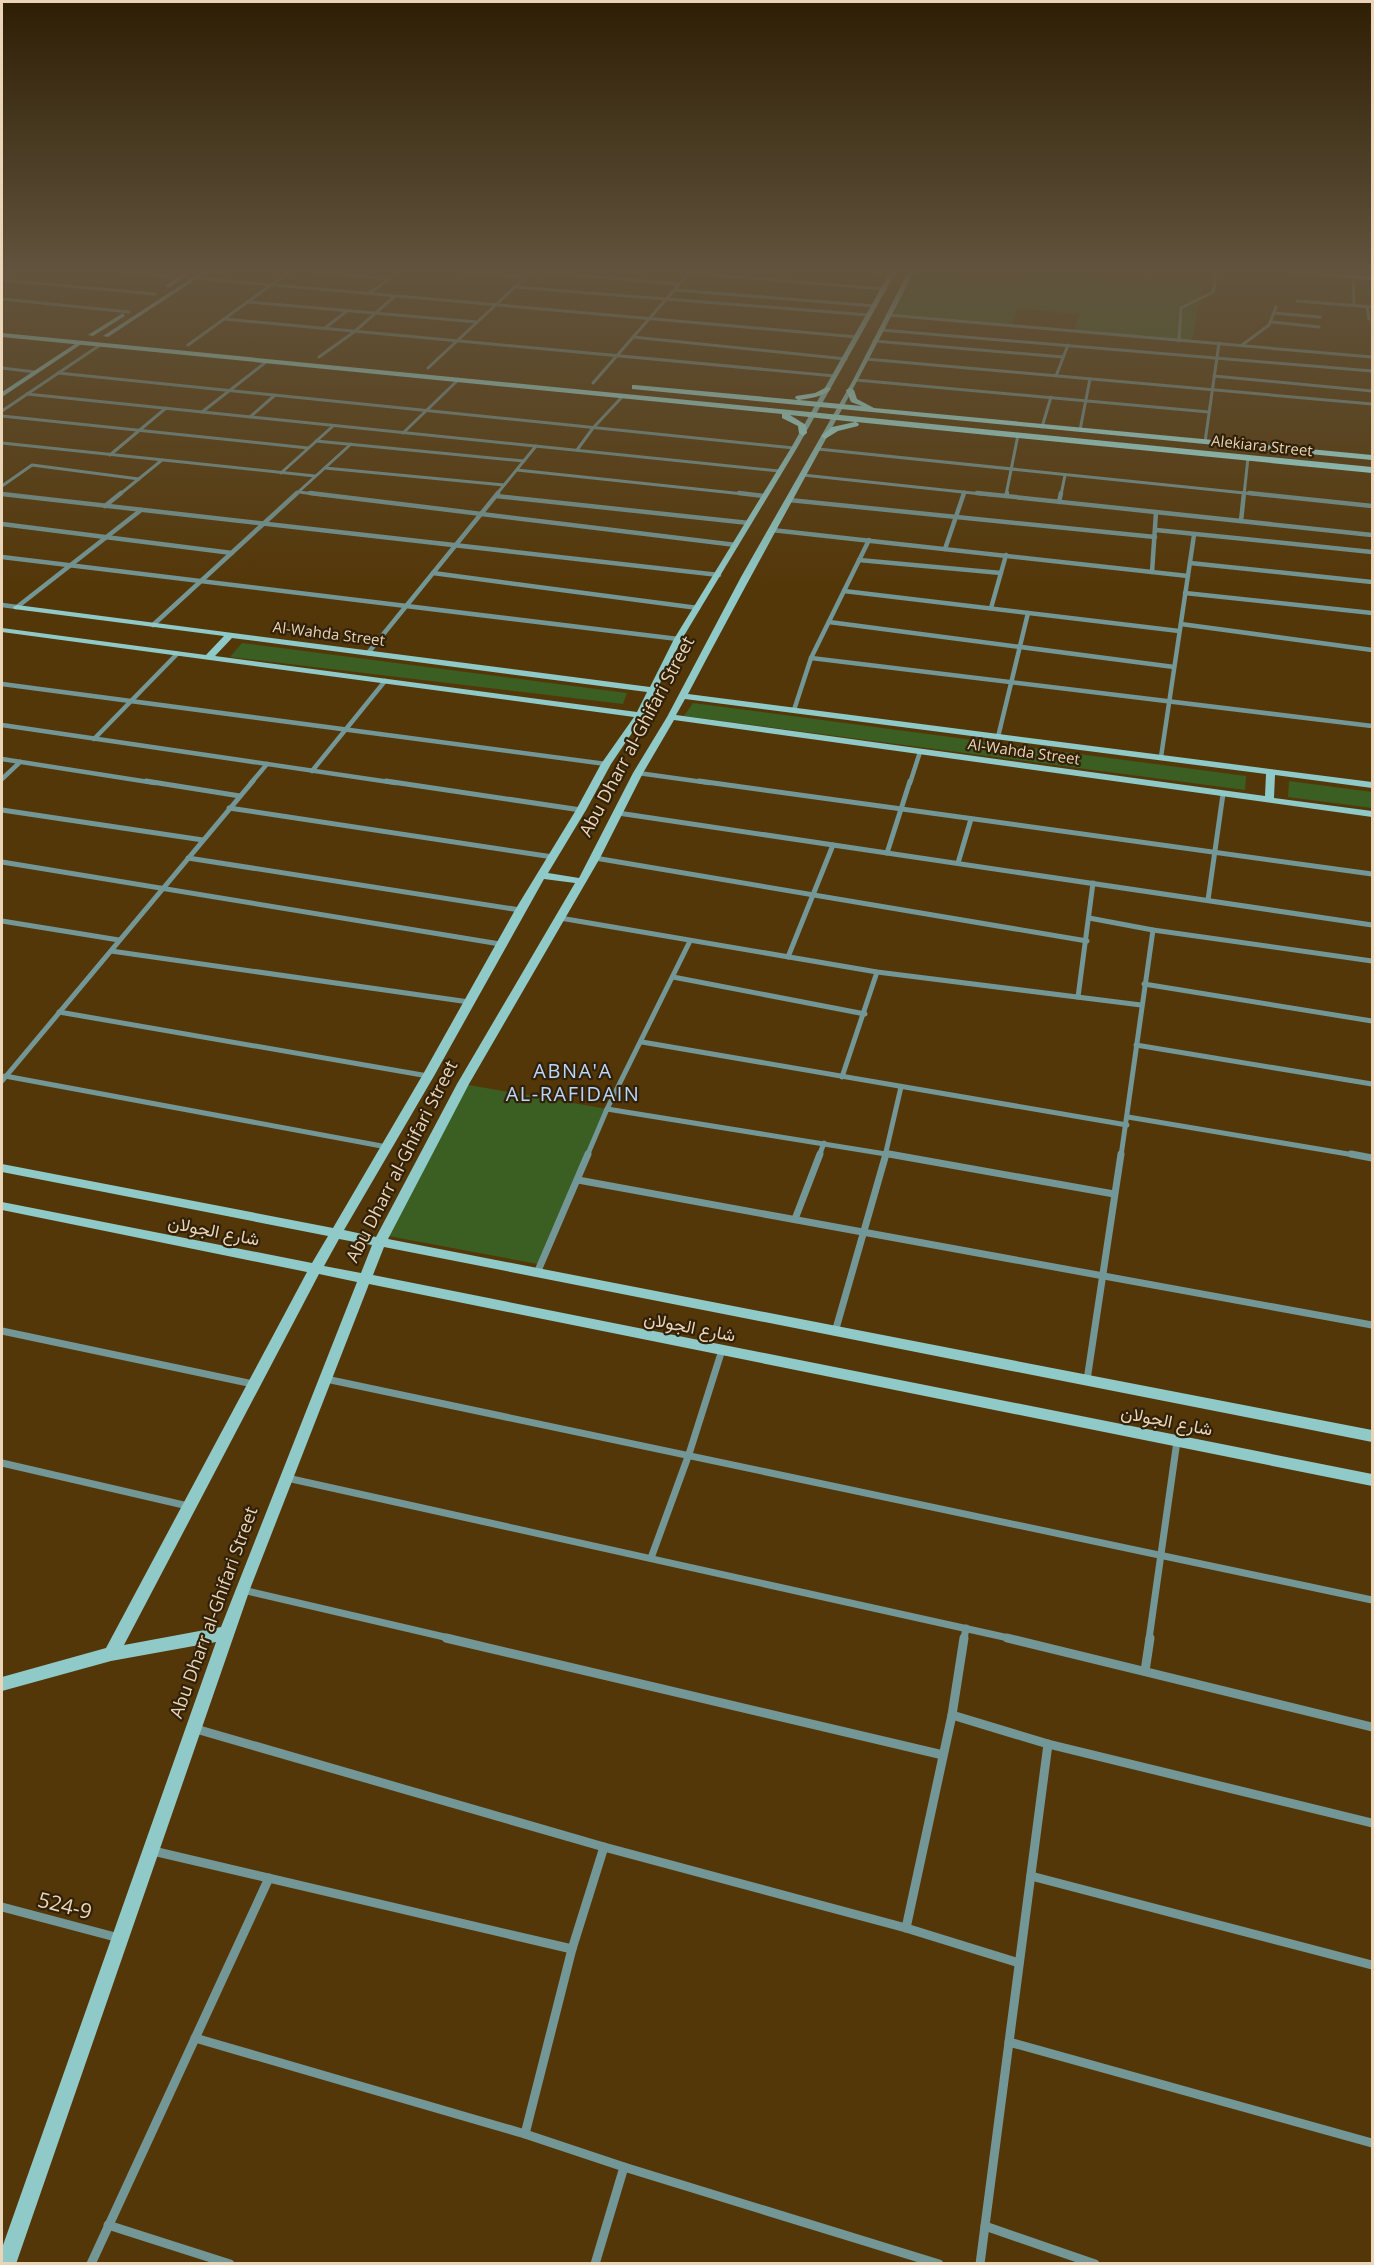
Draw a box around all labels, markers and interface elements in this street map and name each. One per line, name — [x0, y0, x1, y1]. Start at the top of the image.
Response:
street label: Alekiara Street — [1210, 430, 1314, 460]
street label: Al-Wahda Street — [272, 616, 386, 650]
street label: Abu Dharr al-Ghifari Street — [573, 632, 699, 840]
street label: Al-Wahda Street — [967, 733, 1081, 769]
street label: Abu Dharr al-Ghifari Street — [340, 1056, 462, 1266]
district label: ABNA'A AL-RAFIDAIN — [506, 1057, 640, 1107]
street label: شارع الجولان — [166, 1209, 262, 1252]
street label: شارع الجولان — [642, 1305, 738, 1348]
street label: شارع الجولان — [1119, 1399, 1215, 1442]
street label: Abu Dharr al-Ghifari Street — [164, 1503, 262, 1721]
street label: 524-9 — [35, 1885, 95, 1925]

